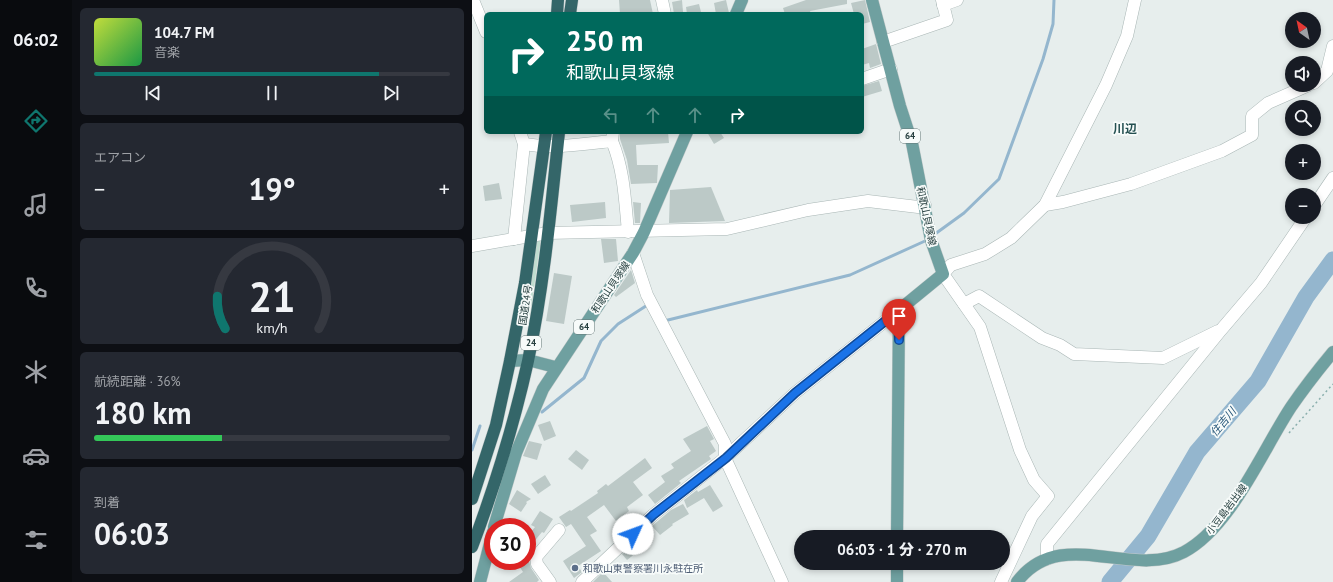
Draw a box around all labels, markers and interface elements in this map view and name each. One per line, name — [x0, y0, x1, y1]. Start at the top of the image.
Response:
north arrow — [1285, 12, 1321, 48]
map controls — [1285, 12, 1321, 224]
text: 250 m — [566, 22, 643, 59]
text: 104.7 FM — [154, 23, 214, 42]
text: 06:02 — [13, 28, 59, 51]
icon: right — [500, 28, 552, 80]
text: 音楽 — [154, 44, 180, 61]
button: sound — [1285, 56, 1321, 92]
text: 和歌山貝塚線 — [566, 61, 674, 84]
icon: previous — [142, 82, 164, 104]
icon: pause — [261, 82, 283, 104]
icon: next — [380, 82, 402, 104]
button: search — [1285, 100, 1321, 136]
icon: left — [600, 104, 622, 126]
icon: ahead — [642, 104, 664, 126]
icon: ahead — [684, 104, 706, 126]
icon: right — [726, 104, 748, 126]
icon: directions — [22, 107, 50, 135]
district label: 川辺 — [1113, 121, 1137, 136]
road number: 64 — [900, 129, 920, 143]
button: + — [1285, 144, 1321, 180]
text: エアコン — [94, 149, 146, 166]
text: 19° — [248, 169, 296, 208]
text: − — [94, 175, 105, 203]
text: + — [439, 175, 450, 203]
street label: 和歌山貝塚線 — [914, 185, 939, 247]
button: − — [1285, 188, 1321, 224]
icon: music — [22, 191, 50, 219]
street label: 和歌山貝塚線 — [588, 259, 633, 316]
text: 21 — [248, 270, 296, 323]
icon: phone — [22, 274, 50, 302]
street label: 国道24号 — [516, 284, 535, 326]
pin — [882, 299, 916, 340]
icon: arrive — [888, 305, 910, 327]
text: km/h — [256, 318, 288, 337]
road number: 64 — [574, 320, 594, 334]
road number: 24 — [521, 336, 541, 350]
icon: climate — [22, 358, 50, 386]
text: 航続距離 · 36% — [94, 373, 181, 390]
text: 180 km — [94, 393, 192, 432]
water label: 住吉川 — [1207, 404, 1240, 439]
icon: car — [22, 442, 50, 470]
street label: 小豆島岩出線 — [1203, 481, 1250, 537]
text: 到着 — [94, 494, 120, 511]
position arrow — [612, 513, 654, 555]
text: 06:03 — [94, 514, 170, 553]
speed limit sign: 30 — [484, 518, 536, 570]
icon: filters — [22, 526, 50, 554]
text: 06:03 · 1 分 · 270 m — [837, 540, 967, 559]
place label: 和歌山東警察署川永駐在所 — [583, 562, 703, 575]
marker: 和歌山東警察署川永駐在所 — [570, 563, 580, 573]

